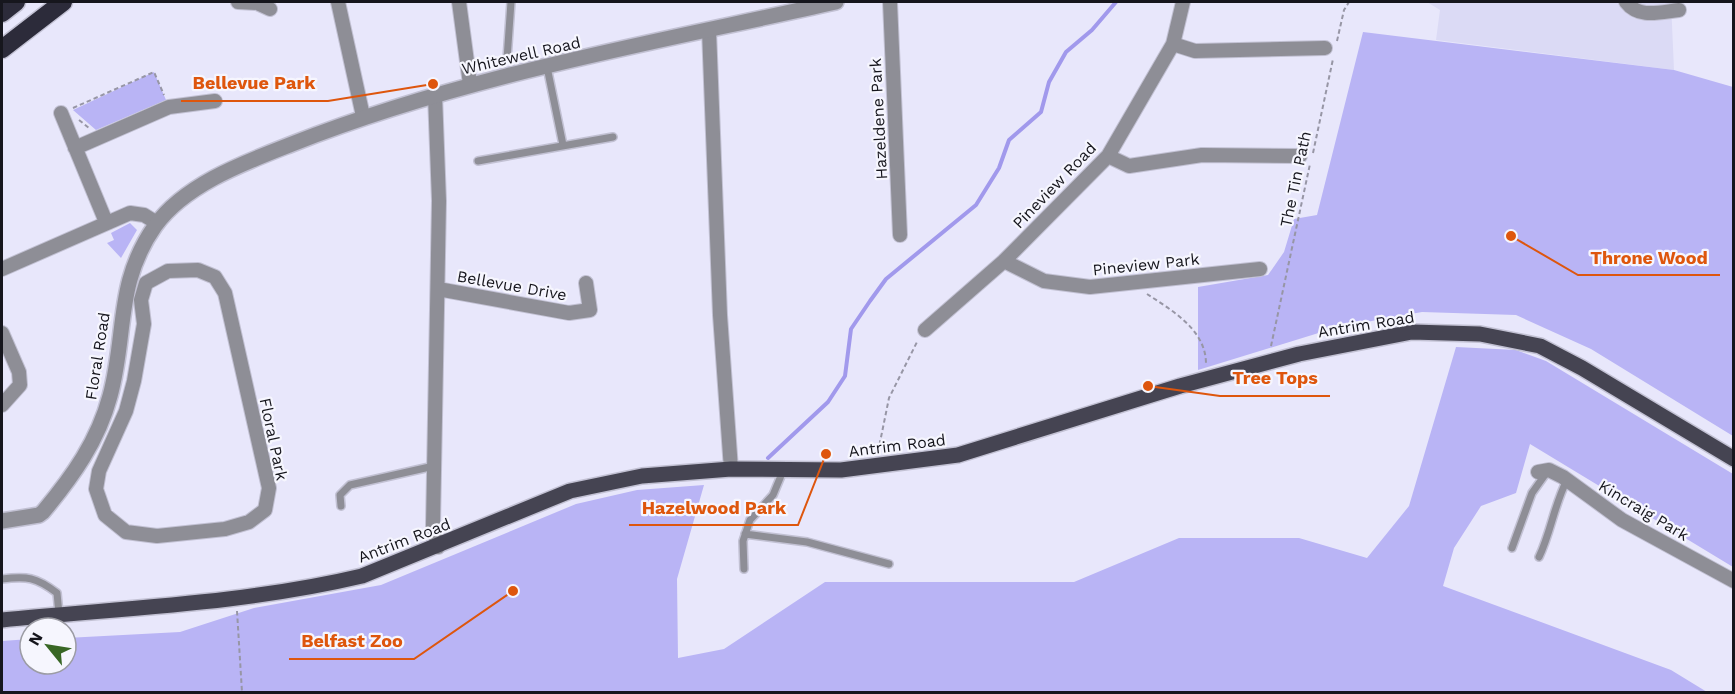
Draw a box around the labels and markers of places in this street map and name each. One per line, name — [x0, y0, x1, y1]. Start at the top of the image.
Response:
callout: Bellevue Park — [181, 65, 328, 101]
callout: Throne Wood — [1578, 239, 1720, 275]
callout: Tree Tops — [1220, 360, 1330, 396]
callout: Hazelwood Park — [629, 489, 798, 525]
callout: Belfast Zoo — [289, 623, 414, 659]

